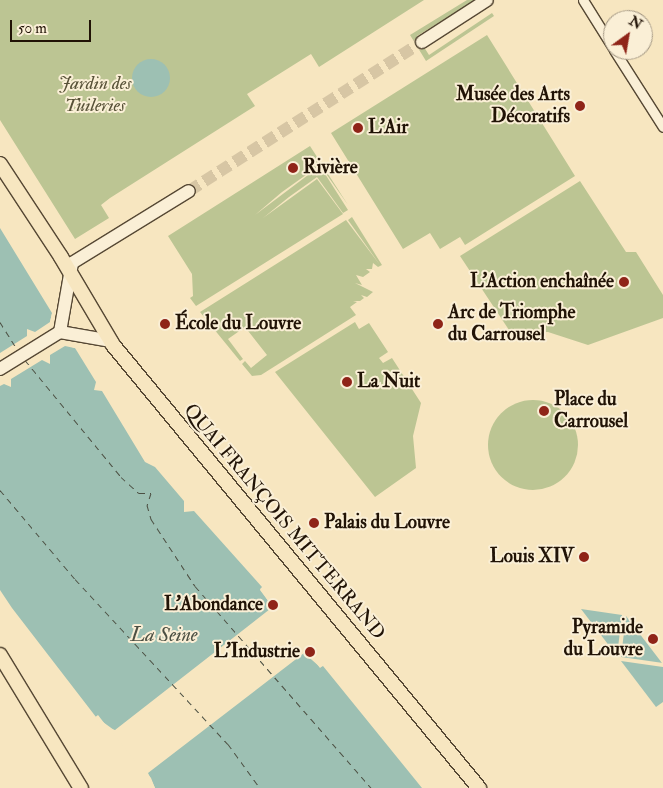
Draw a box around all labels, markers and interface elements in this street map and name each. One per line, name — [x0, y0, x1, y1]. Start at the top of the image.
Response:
scale bar — [12, 10, 94, 42]
north arrow — [603, 10, 653, 60]
text: N — [626, 12, 646, 33]
text: 50 m — [18, 19, 47, 38]
park label: Jardin des Tuileries — [59, 73, 131, 117]
place label: Musée des Arts Décoratifs — [456, 84, 570, 128]
marker: Musée des Arts Décoratifs — [574, 100, 586, 112]
place label: L'Air — [368, 117, 408, 139]
marker: L'Air — [352, 122, 364, 134]
place label: Rivière — [303, 157, 358, 179]
marker: Rivière — [287, 162, 299, 174]
place label: L'Action enchaînée — [470, 271, 614, 293]
marker: L'Action enchaînée — [618, 276, 630, 288]
place label: Arc de Triomphe du Carrousel — [448, 302, 575, 346]
place label: École du Louvre — [175, 313, 301, 335]
marker: École du Louvre — [159, 318, 171, 330]
marker: Arc de Triomphe du Carrousel — [432, 318, 444, 330]
place label: La Nuit — [357, 371, 420, 393]
marker: La Nuit — [341, 376, 353, 388]
place label: Place du Carrousel — [554, 389, 628, 433]
street label: QUAI FRANÇOIS MITTERRAND — [179, 399, 389, 645]
marker: Place du Carrousel — [538, 405, 550, 417]
place label: Palais du Louvre — [324, 512, 450, 534]
marker: Palais du Louvre — [308, 517, 320, 529]
place label: Louis XIV — [490, 546, 574, 568]
marker: Louis XIV — [578, 551, 590, 563]
place label: L'Abondance — [164, 594, 263, 616]
marker: L'Abondance — [267, 599, 279, 611]
place label: Pyramide du Louvre — [564, 617, 643, 661]
water label: La Seine — [130, 622, 198, 646]
marker: Pyramide du Louvre — [647, 633, 659, 645]
place label: L'Industrie — [214, 641, 300, 663]
marker: L'Industrie — [304, 646, 316, 658]

